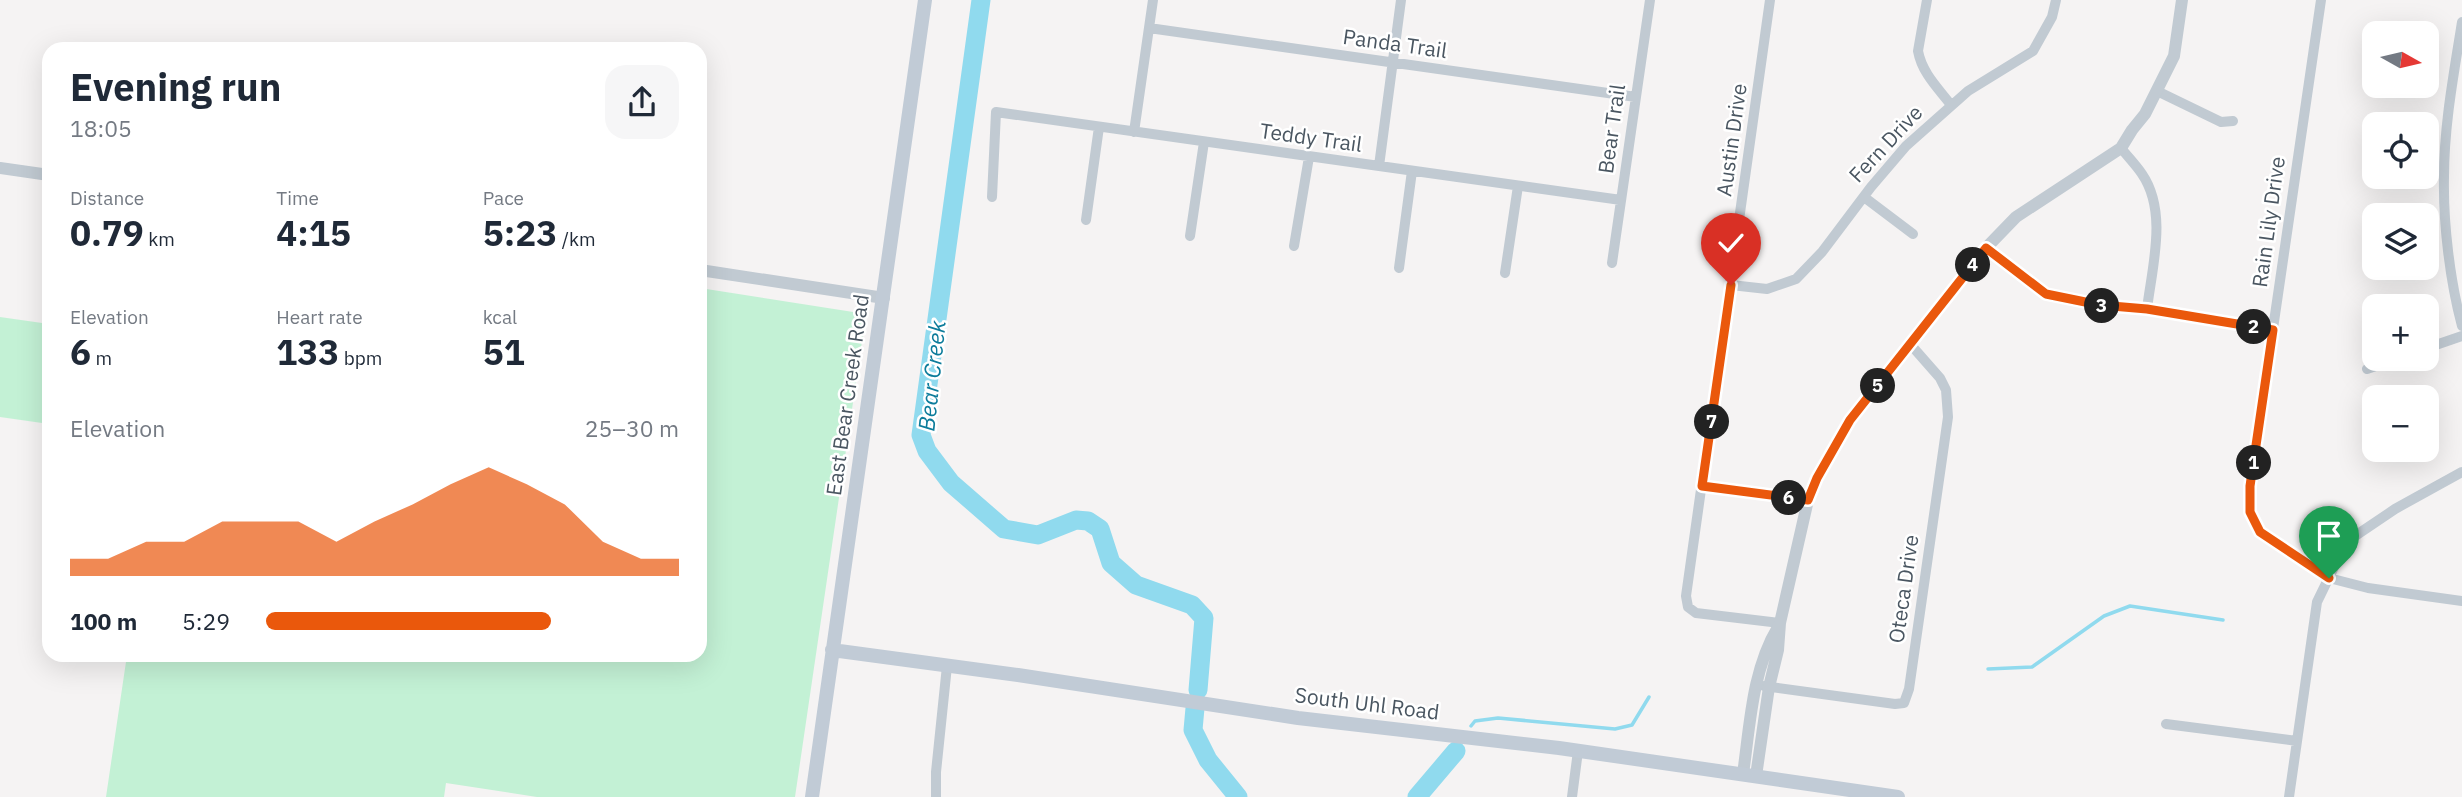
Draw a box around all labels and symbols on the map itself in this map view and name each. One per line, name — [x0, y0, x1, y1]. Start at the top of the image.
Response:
north arrow — [2362, 21, 2440, 98]
street label: Panda Trail — [1341, 22, 1449, 64]
street label: Bear Trail — [1591, 82, 1631, 175]
street label: Austin Drive — [1709, 82, 1753, 198]
street label: Fern Drive — [1842, 99, 1928, 188]
street label: Teddy Trail — [1258, 116, 1364, 158]
street label: Rain Lily Drive — [2245, 155, 2291, 289]
pin — [1701, 213, 1761, 285]
pin: 4 — [1955, 247, 1990, 282]
pin: 3 — [2084, 288, 2120, 324]
street label: East Bear Creek Road — [819, 292, 875, 497]
pin: 2 — [2236, 310, 2272, 344]
water label: Bear Creek — [910, 318, 952, 433]
pin: 5 — [1860, 368, 1896, 404]
pin: 7 — [1694, 404, 1730, 440]
pin: 1 — [2236, 446, 2272, 480]
pin: 6 — [1772, 480, 1806, 516]
pin — [2299, 506, 2359, 578]
street label: Oteca Drive — [1882, 533, 1924, 645]
street label: South Uhl Road — [1293, 680, 1441, 726]

